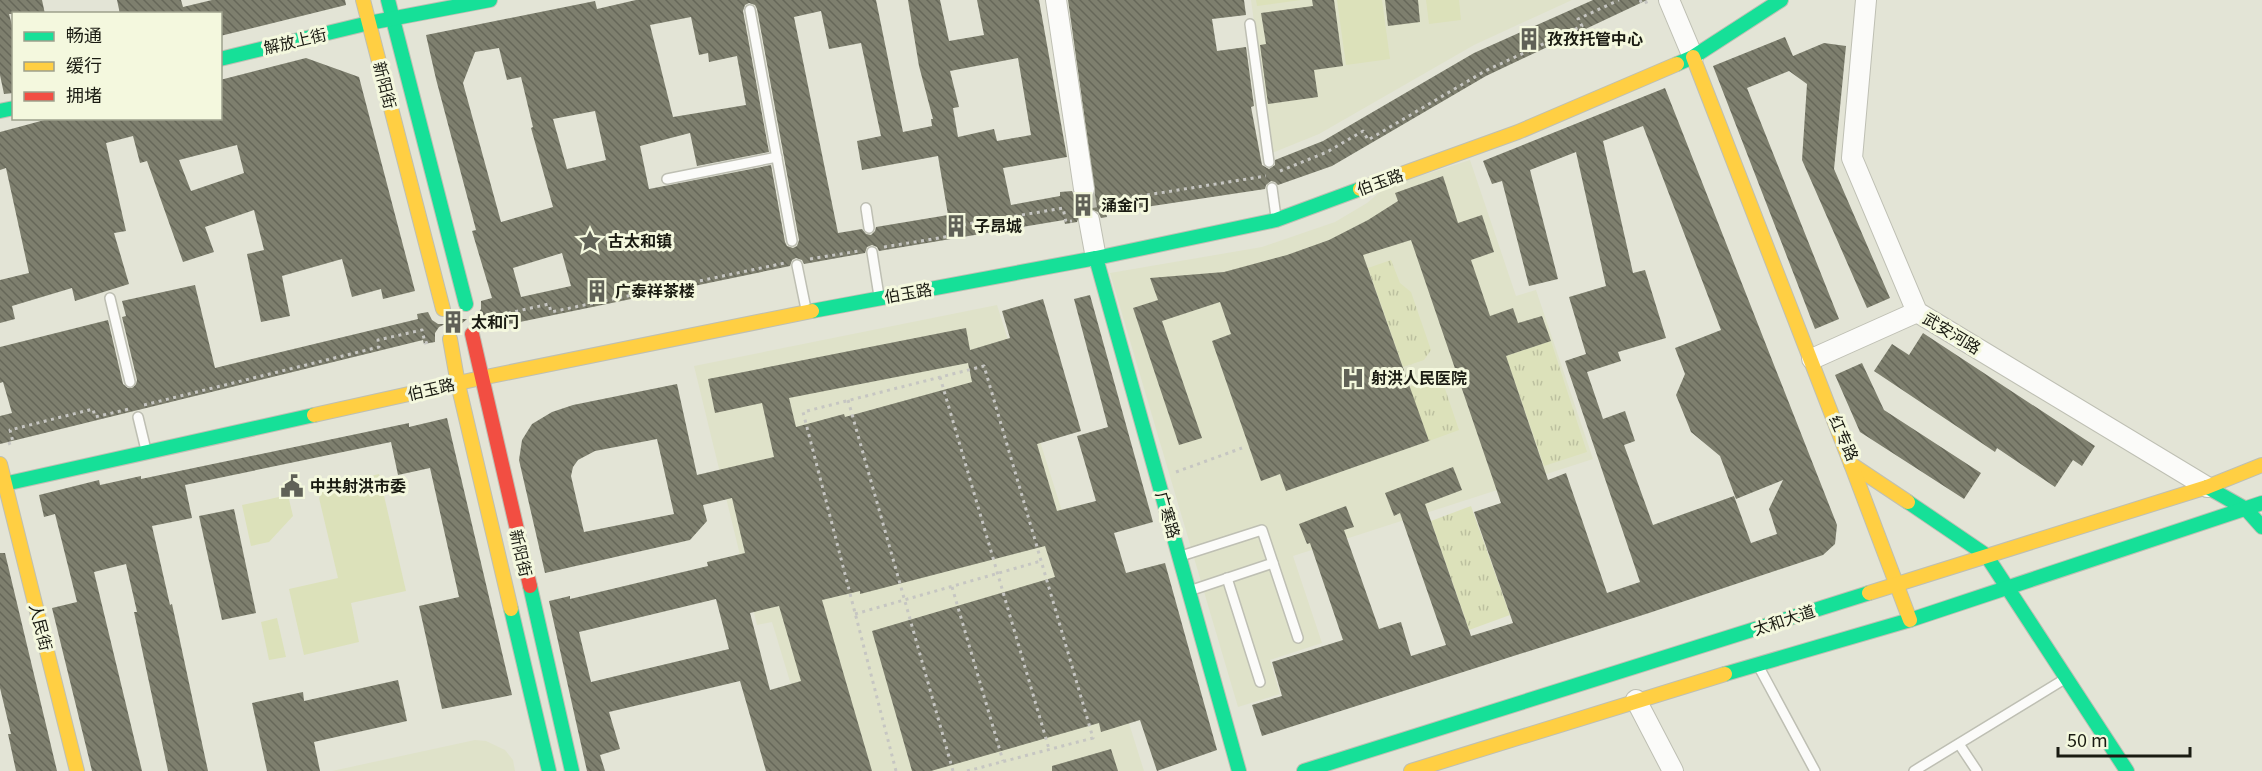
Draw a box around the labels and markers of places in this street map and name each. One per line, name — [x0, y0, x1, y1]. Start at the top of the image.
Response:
building icon: 孜孜托管中心 — [1516, 26, 1542, 52]
place label: 孜孜托管中心 — [1547, 26, 1643, 50]
building icon: 涌金门 — [1070, 192, 1096, 218]
place label: 涌金门 — [1101, 192, 1149, 216]
building icon: 子昂城 — [943, 213, 969, 239]
place label: 子昂城 — [974, 213, 1022, 237]
place icon: 古太和镇 — [577, 228, 603, 254]
place label: 古太和镇 — [608, 228, 672, 252]
building icon: 广泰祥茶楼 — [584, 278, 610, 304]
place label: 广泰祥茶楼 — [615, 278, 695, 302]
building icon: 太和门 — [440, 309, 466, 335]
place label: 太和门 — [471, 309, 519, 333]
hospital icon: 射洪人民医院 — [1340, 365, 1366, 391]
place label: 射洪人民医院 — [1371, 365, 1467, 389]
public building icon: 中共射洪市委 — [279, 473, 305, 499]
place label: 中共射洪市委 — [310, 473, 406, 497]

